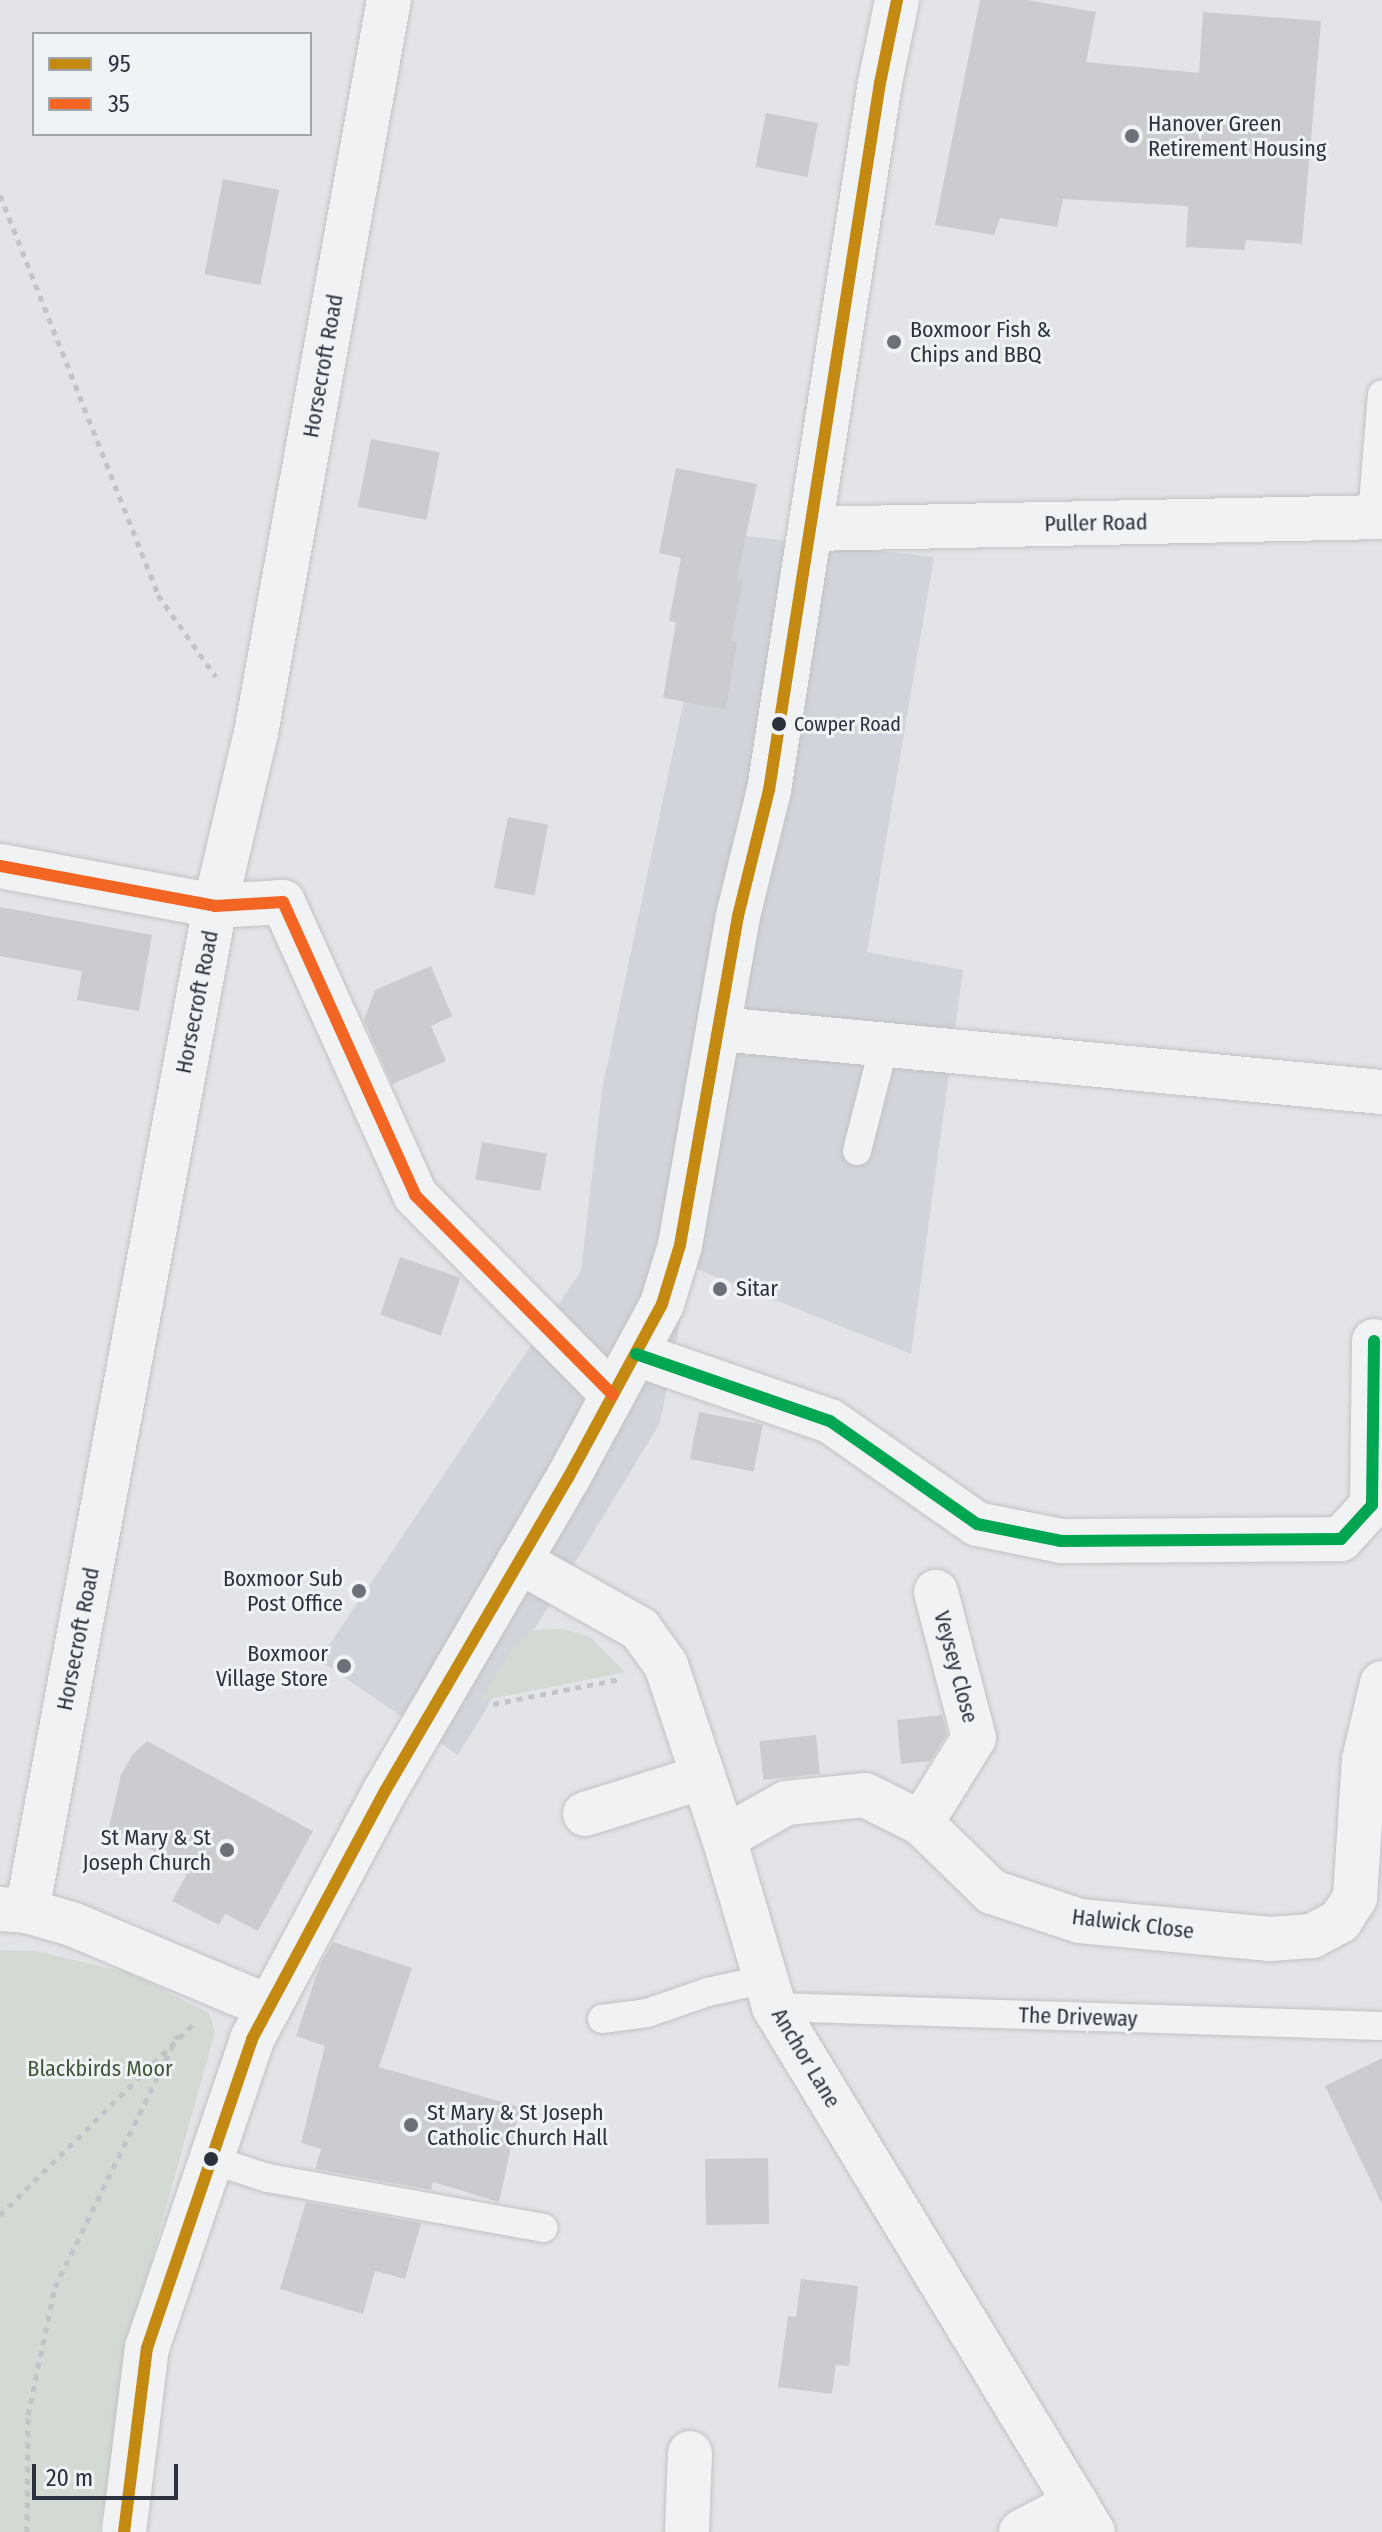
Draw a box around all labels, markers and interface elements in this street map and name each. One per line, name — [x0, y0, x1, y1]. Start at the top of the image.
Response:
legend — [32, 32, 312, 136]
text: 95 — [108, 50, 131, 78]
text: 35 — [108, 90, 130, 118]
place label: Hanover Green Retirement Housing — [1148, 110, 1326, 162]
marker: Hanover Green Retirement Housing — [1123, 127, 1141, 145]
street label: Horsecroft Road — [297, 292, 349, 440]
place label: Boxmoor Fish & Chips and BBQ — [910, 316, 1051, 368]
marker: Boxmoor Fish & Chips and BBQ — [885, 333, 903, 351]
street label: Puller Road — [1044, 509, 1148, 537]
place label: Cowper Road — [794, 712, 901, 736]
marker: Cowper Road — [771, 716, 787, 732]
street label: Horsecroft Road — [170, 928, 224, 1076]
place label: Sitar — [736, 1276, 778, 1302]
marker: Sitar — [711, 1280, 729, 1298]
street label: Horsecroft Road — [51, 1565, 105, 1713]
place label: Boxmoor Sub Post Office — [223, 1565, 343, 1616]
marker: Boxmoor Sub Post Office — [350, 1582, 368, 1600]
street label: Veysey Close — [928, 1608, 984, 1726]
place label: Boxmoor Village Store — [216, 1640, 328, 1692]
marker: Boxmoor Village Store — [335, 1657, 353, 1675]
place label: St Mary & St Joseph Church — [83, 1824, 211, 1876]
marker: St Mary & St Joseph Church — [218, 1841, 236, 1859]
street label: Halwick Close — [1070, 1903, 1196, 1945]
street label: The Driveway — [1018, 2002, 1138, 2032]
street label: Anchor Lane — [766, 2003, 846, 2113]
park label: Blackbirds Moor — [27, 2056, 173, 2082]
place label: St Mary & St Joseph Catholic Church Hall — [427, 2099, 608, 2150]
marker: St Mary & St Joseph Catholic Church Hall — [402, 2116, 420, 2134]
unlabelled marker — [203, 2151, 219, 2167]
scale bar — [36, 2448, 182, 2498]
text: 20 m — [46, 2464, 93, 2492]

